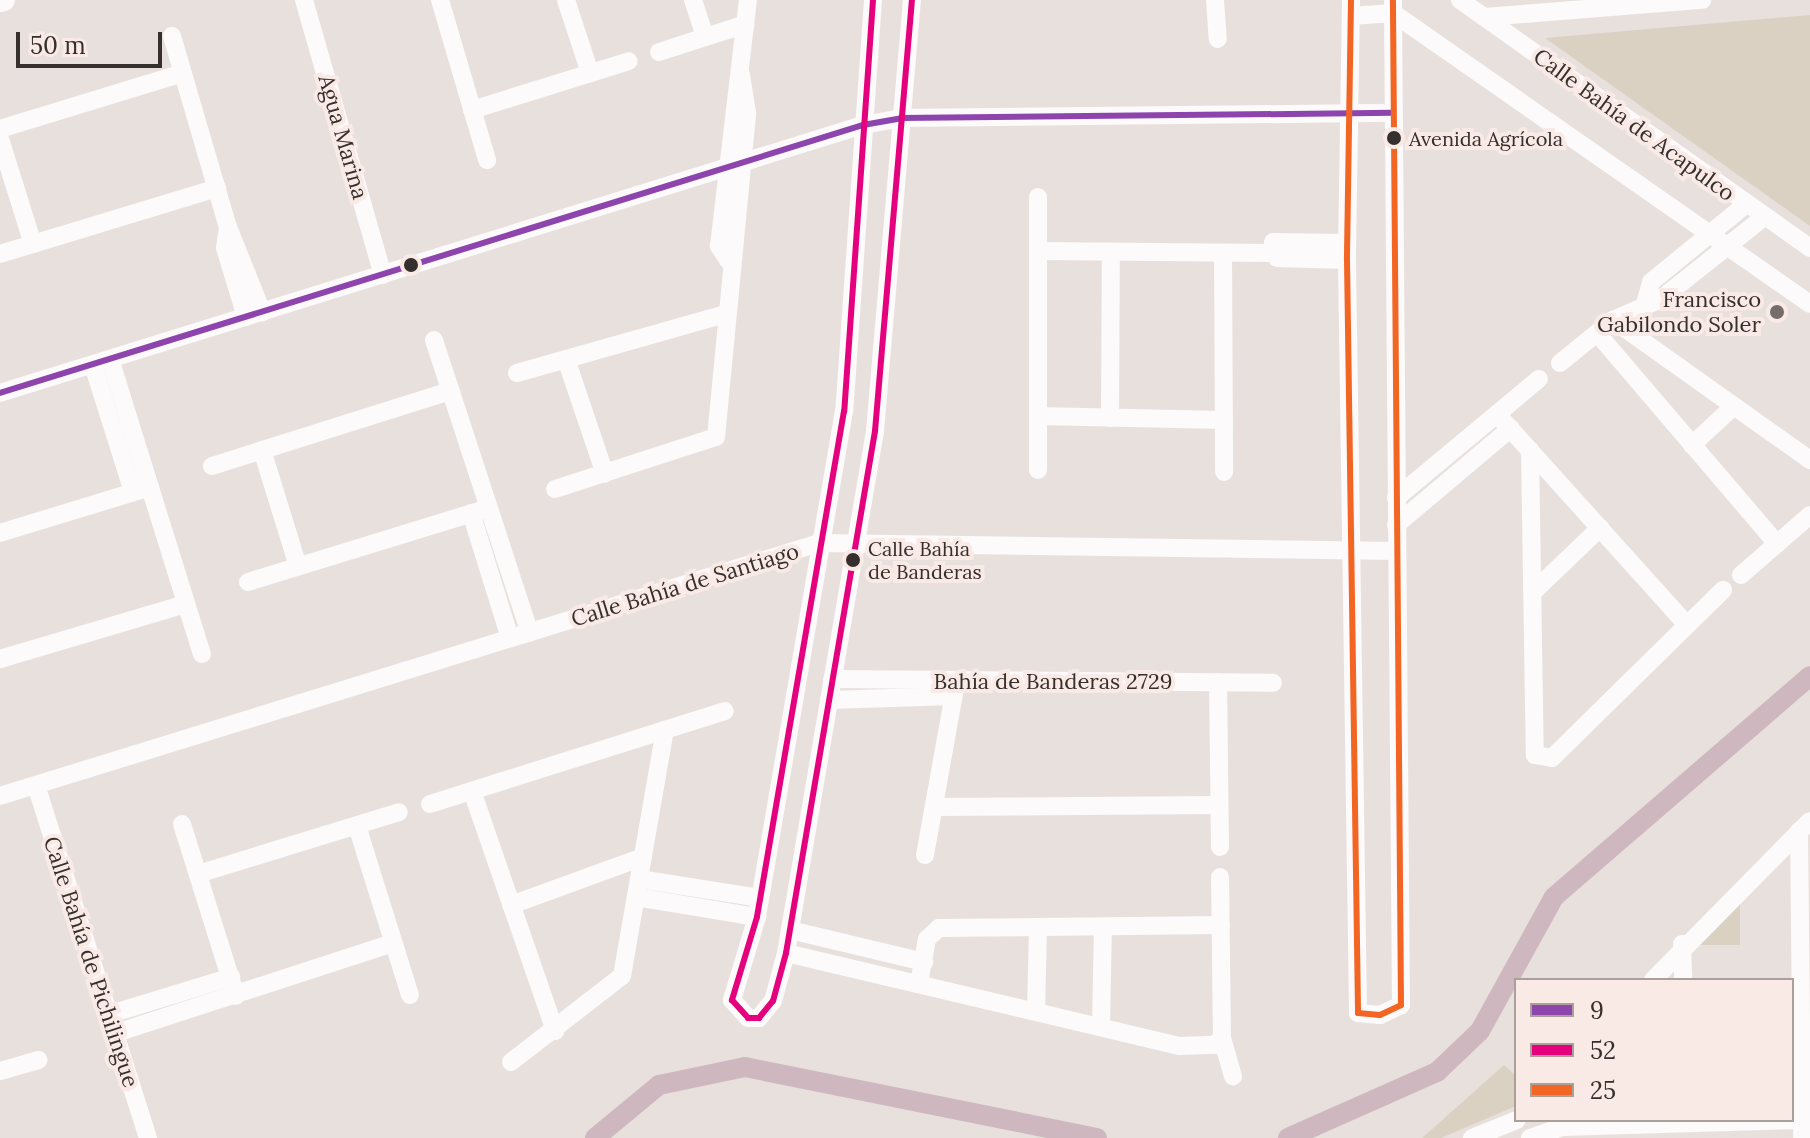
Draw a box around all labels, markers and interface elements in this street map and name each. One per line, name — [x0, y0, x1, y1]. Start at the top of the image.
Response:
scale bar — [20, 16, 166, 66]
text: 50 m — [30, 30, 86, 61]
street label: Calle Bahía de Acapulco — [1528, 43, 1740, 207]
street label: Agua Marina — [313, 72, 373, 202]
place label: Avenida Agrícola — [1409, 126, 1563, 150]
marker: Avenida Agrícola — [1386, 130, 1402, 146]
unlabelled marker — [403, 257, 419, 273]
place label: Francisco Gabilondo Soler — [1597, 286, 1761, 338]
marker: Francisco Gabilondo Soler — [1768, 303, 1786, 321]
place label: Calle Bahía de Banderas — [868, 536, 982, 583]
street label: Calle Bahía de Santiago — [568, 538, 802, 632]
marker: Calle Bahía de Banderas — [845, 552, 861, 568]
street label: Bahía de Banderas 2729 — [933, 669, 1173, 695]
street label: Calle Bahía de Pichilingue — [38, 833, 144, 1091]
legend — [1514, 978, 1794, 1122]
text: 9 — [1590, 995, 1604, 1026]
text: 52 — [1590, 1035, 1616, 1066]
text: 25 — [1590, 1075, 1616, 1106]

